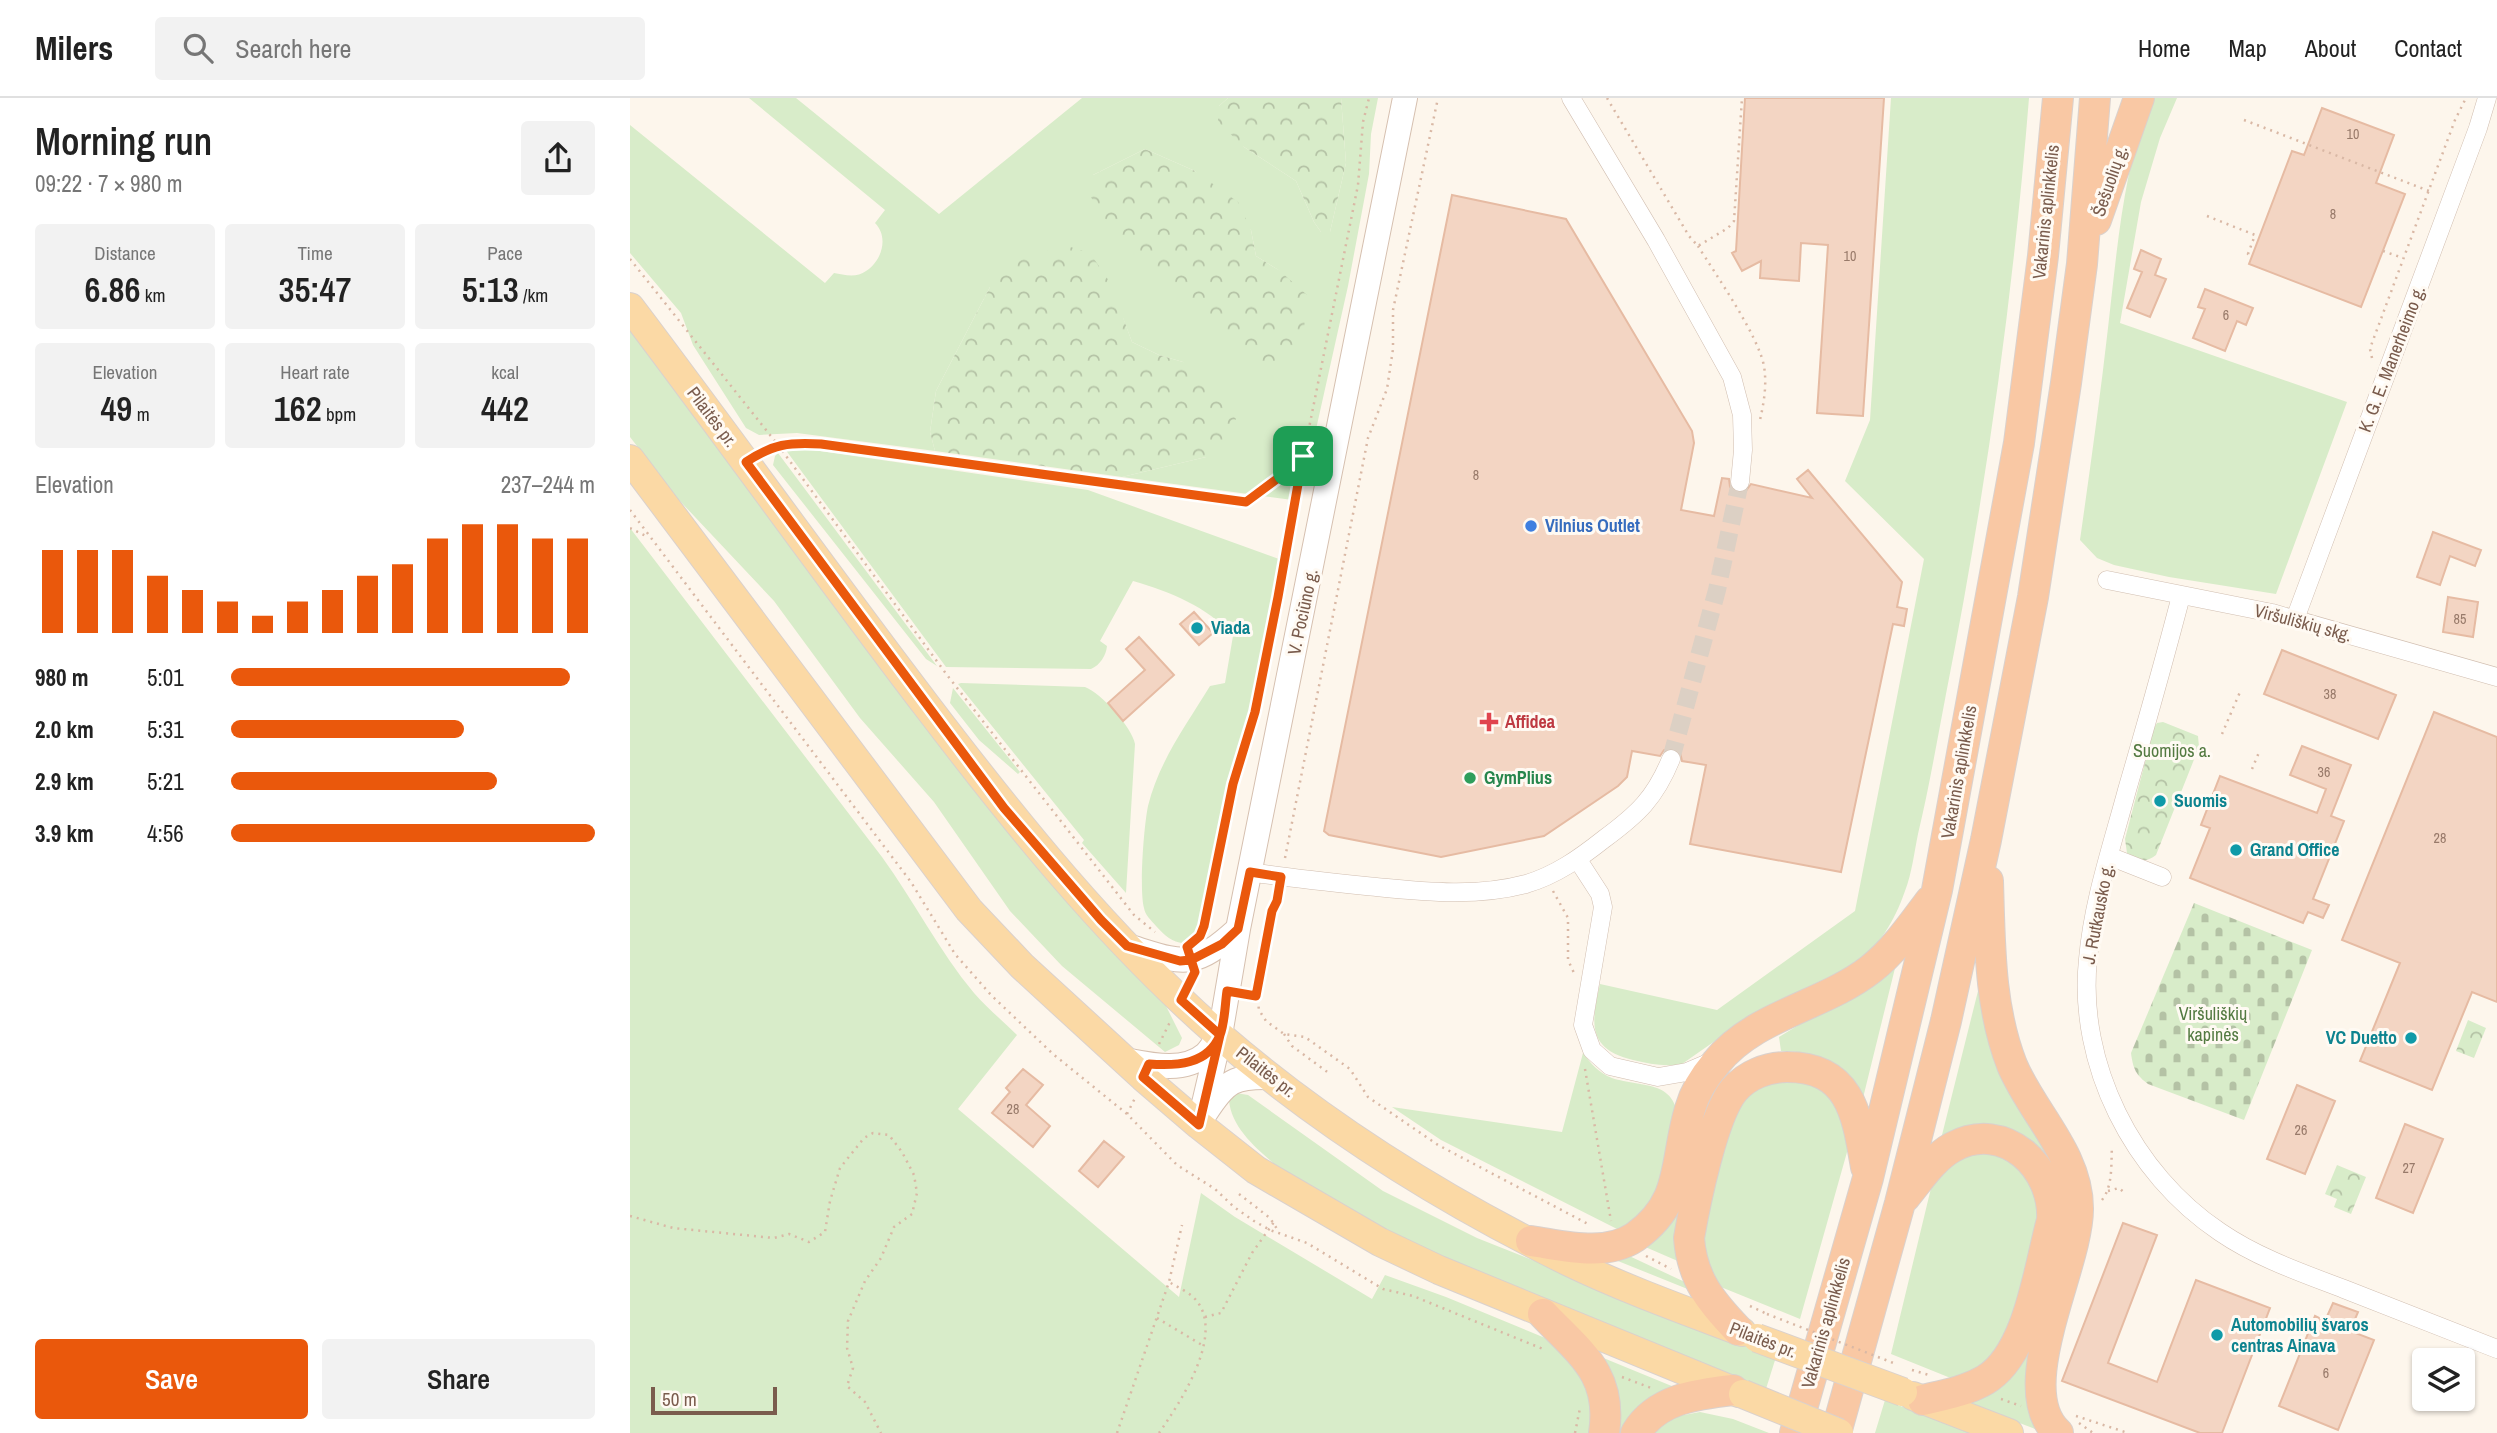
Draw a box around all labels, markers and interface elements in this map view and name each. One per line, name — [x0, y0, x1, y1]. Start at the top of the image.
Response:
search box — [155, 17, 645, 80]
text: Milers — [35, 26, 113, 70]
icon: search — [179, 29, 217, 67]
text: Search here — [235, 31, 351, 66]
text: Home — [2138, 32, 2190, 64]
text: Map — [2228, 32, 2267, 64]
text: About — [2305, 32, 2356, 64]
text: Contact — [2394, 32, 2462, 64]
text: Morning run — [35, 116, 212, 167]
button: share — [521, 121, 595, 195]
house number: 10 — [2347, 125, 2359, 143]
street label: Šešuolių g. — [2086, 142, 2133, 220]
street label: Vakarinis aplinkkelis — [2026, 143, 2065, 280]
text: 09:22 · 7 × 980 m — [35, 168, 182, 199]
house number: 8 — [2330, 205, 2336, 223]
text: Distance — [94, 240, 156, 266]
text: Time — [297, 240, 333, 266]
text: Pace — [487, 240, 523, 266]
house number: 10 — [1844, 247, 1856, 265]
text: 6.86 — [85, 266, 140, 313]
text: 35:47 — [279, 266, 351, 313]
text: 5:13 — [462, 266, 519, 313]
text: km — [140, 282, 165, 308]
text: /km — [519, 282, 548, 308]
street label: K. G. E. Manerheimo g. — [2352, 282, 2431, 436]
house number: 6 — [2223, 306, 2229, 324]
text: Elevation — [93, 359, 157, 385]
text: Heart rate — [280, 359, 350, 385]
text: kcal — [491, 359, 519, 385]
street label: Pilaitės pr. — [681, 381, 743, 452]
text: 49 — [100, 385, 132, 432]
text: 162 — [274, 385, 322, 432]
text: 442 — [481, 385, 529, 432]
text: m — [132, 401, 150, 427]
text: bpm — [322, 401, 356, 427]
pin — [1273, 426, 1333, 486]
icon: arrive — [1284, 437, 1322, 475]
house number: 8 — [1473, 466, 1479, 484]
text: Elevation — [35, 469, 114, 500]
text: 237–244 m — [501, 469, 595, 500]
place label: Vilnius Outlet — [1545, 513, 1640, 538]
marker: Vilnius Outlet — [1523, 518, 1539, 534]
street label: V. Pociūno g. — [1281, 567, 1324, 657]
street label: Viršuliškių skg. — [2252, 598, 2355, 648]
house number: 85 — [2454, 610, 2466, 628]
place label: Viada — [1211, 615, 1251, 640]
marker: Viada — [1189, 620, 1205, 636]
text: 980 m — [35, 662, 88, 693]
text: 5:01 — [147, 662, 184, 693]
house number: 38 — [2324, 685, 2336, 703]
street label: Vakarinis aplinkkelis — [1934, 703, 1983, 841]
place label: Affidea — [1505, 709, 1556, 734]
marker: Affidea — [1479, 712, 1499, 732]
text: 2.0 km — [35, 714, 94, 745]
text: 5:31 — [147, 714, 184, 745]
park label: Suomijos a. — [2133, 738, 2211, 763]
house number: 36 — [2318, 763, 2330, 781]
place label: GymPlius — [1484, 765, 1552, 790]
text: 2.9 km — [35, 766, 94, 797]
text: 5:21 — [147, 766, 184, 797]
marker: GymPlius — [1462, 770, 1478, 786]
place label: Suomis — [2174, 788, 2227, 813]
marker: Suomis — [2152, 793, 2168, 809]
text: 3.9 km — [35, 818, 94, 849]
text: 4:56 — [147, 818, 184, 849]
house number: 28 — [2434, 829, 2446, 847]
place label: Grand Office — [2250, 837, 2339, 862]
marker: Grand Office — [2228, 842, 2244, 858]
street label: J. Rutkausko g. — [2076, 862, 2119, 966]
park label: Viršuliškių kapinės — [2179, 1001, 2248, 1047]
place label: VC Duetto — [2326, 1025, 2397, 1050]
marker: VC Duetto — [2403, 1030, 2419, 1046]
street label: Pilaitės pr. — [1231, 1040, 1301, 1103]
house number: 28 — [1007, 1100, 1019, 1118]
house number: 26 — [2295, 1121, 2307, 1139]
house number: 27 — [2403, 1159, 2415, 1177]
street label: Vakarinis aplinkkelis — [1795, 1254, 1856, 1391]
place label: Automobilių švaros centras Ainava — [2231, 1312, 2369, 1358]
street label: Pilaitės pr. — [1726, 1315, 1800, 1364]
marker: Automobilių švaros centras Ainava — [2209, 1327, 2225, 1343]
button: Save — [35, 1339, 308, 1419]
button: Share — [322, 1339, 595, 1419]
map controls — [2412, 1348, 2475, 1411]
button: layers — [2412, 1348, 2475, 1411]
house number: 6 — [2323, 1364, 2329, 1382]
scale bar — [651, 1384, 777, 1416]
text: 50 m — [662, 1386, 697, 1412]

